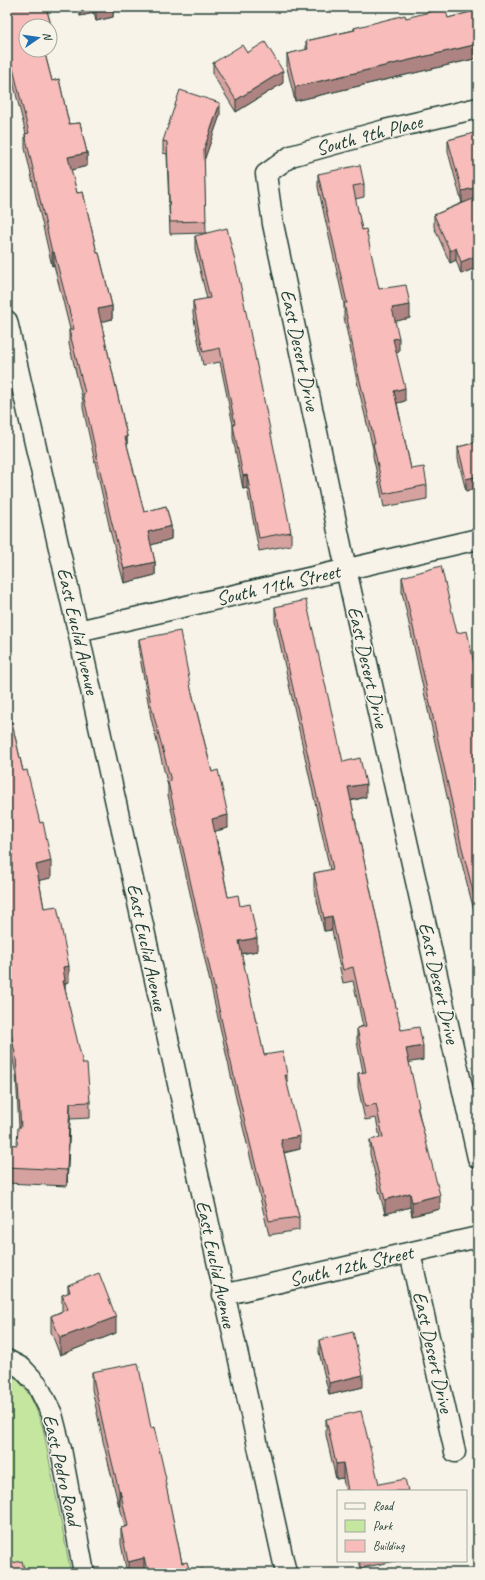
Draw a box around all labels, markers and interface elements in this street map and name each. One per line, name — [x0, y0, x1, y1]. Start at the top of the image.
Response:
north arrow — [18, 18, 58, 58]
text: N — [40, 31, 56, 43]
street label: South 9th Place — [313, 108, 426, 161]
street label: East Desert Drive — [275, 287, 325, 414]
street label: South 11th Street — [214, 558, 345, 611]
street label: East Euclid Avenue — [51, 565, 105, 698]
street label: East Desert Drive — [342, 604, 394, 731]
street label: East Euclid Avenue — [121, 881, 173, 1014]
street label: East Desert Drive — [413, 920, 465, 1047]
street label: East Euclid Avenue — [190, 1198, 242, 1331]
street label: South 12th Street — [287, 1239, 418, 1292]
street label: East Desert Drive — [407, 1289, 459, 1416]
street label: East Pedro Road — [37, 1412, 88, 1531]
legend — [337, 1490, 467, 1562]
text: Road — [373, 1498, 395, 1514]
text: Park — [373, 1518, 394, 1534]
text: Building — [373, 1538, 405, 1554]

